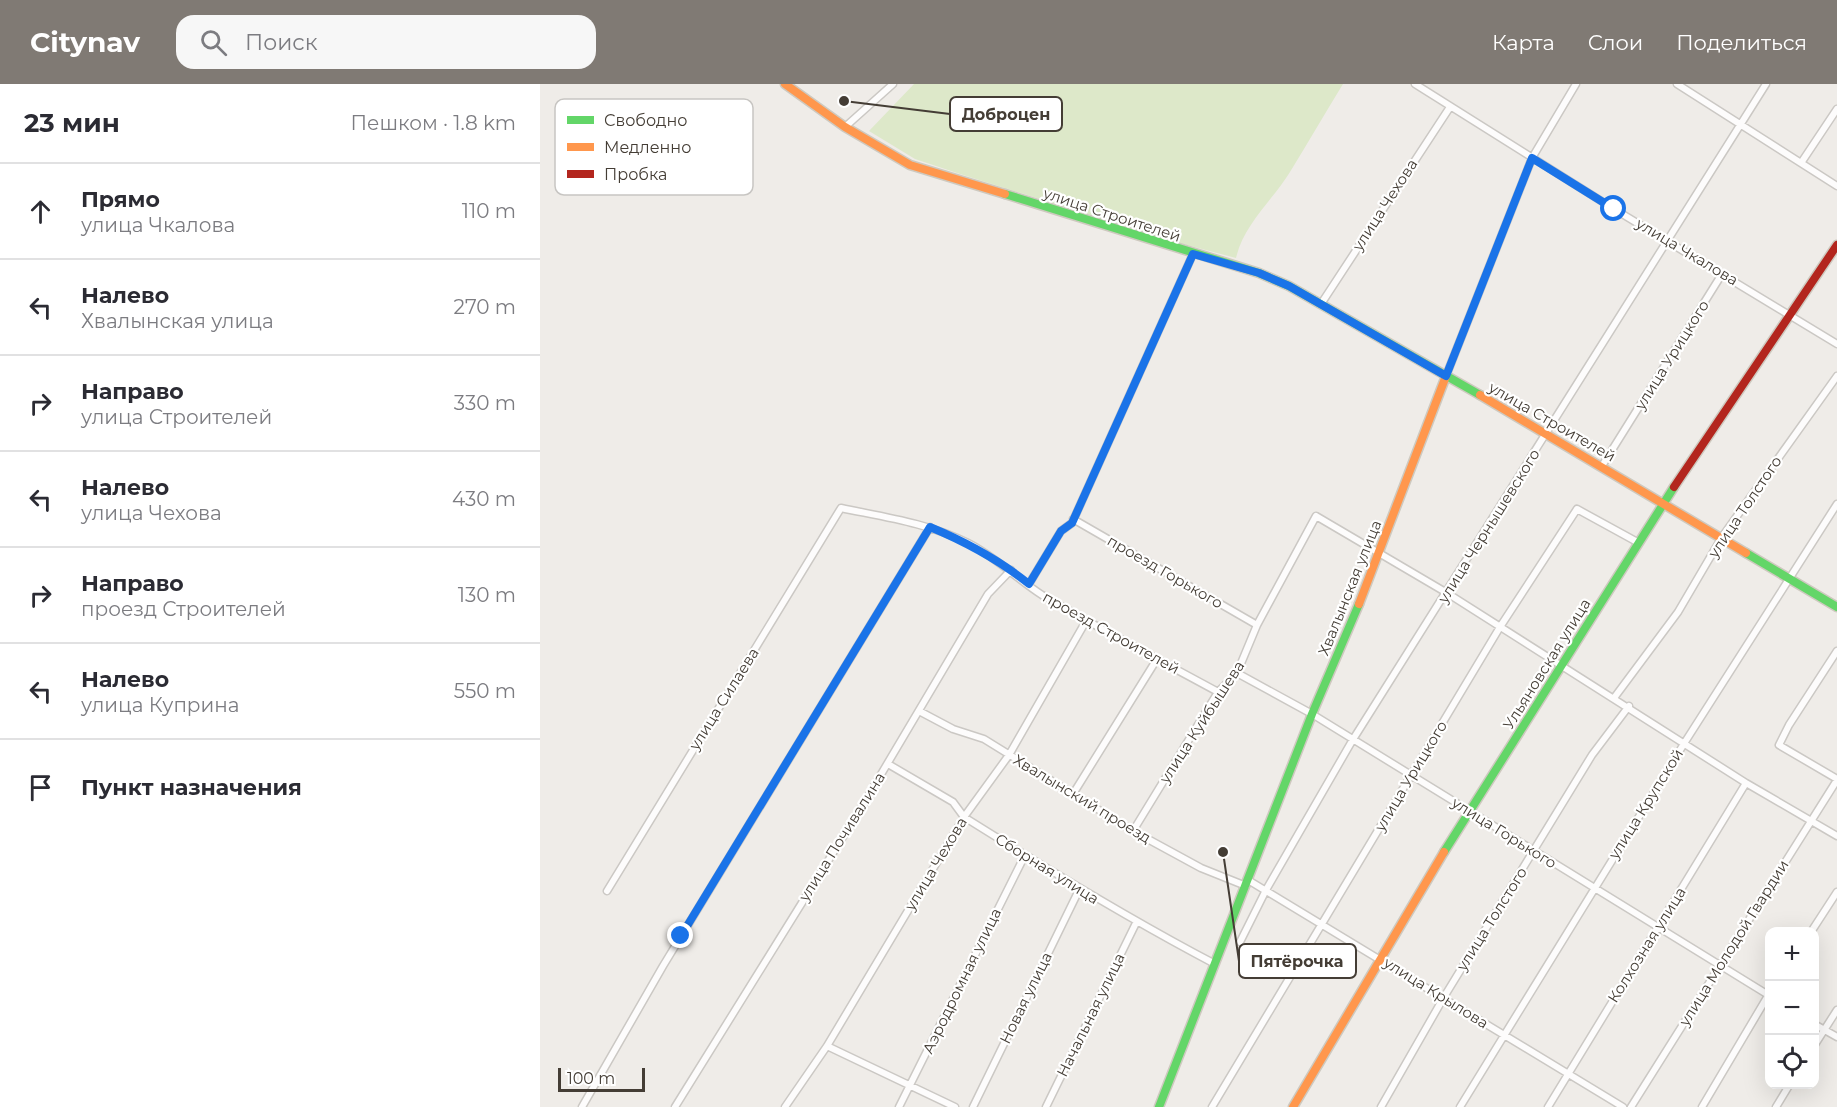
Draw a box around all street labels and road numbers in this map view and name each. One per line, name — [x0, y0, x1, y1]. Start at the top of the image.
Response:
street label: улица Чехова — [1347, 155, 1421, 255]
street label: улица Строителей — [1040, 183, 1183, 246]
street label: улица Чкалова — [1632, 213, 1742, 290]
street label: улица Урицкого — [1630, 296, 1713, 414]
street label: улица Строителей — [1485, 377, 1619, 466]
street label: улица Чернышевского — [1433, 445, 1544, 607]
street label: улица Толстого — [1703, 452, 1786, 562]
street label: Хвалынская улица — [1314, 517, 1385, 658]
street label: проезд Горького — [1104, 531, 1226, 612]
street label: проезд Строителей — [1039, 587, 1183, 678]
street label: Ульяновская улица — [1499, 595, 1595, 733]
street label: улица Силаева — [684, 644, 763, 754]
street label: улица Куйбышева — [1154, 657, 1248, 787]
street label: улица Урицкого — [1370, 717, 1451, 835]
street label: улица Крупской — [1603, 745, 1687, 863]
street label: Хвалынский проезд — [1010, 750, 1155, 847]
street label: улица Почивалина — [794, 769, 889, 906]
street label: улица Горького — [1447, 792, 1560, 872]
street label: улица Чехова — [900, 814, 971, 915]
street label: Сборная улица — [992, 829, 1103, 908]
street label: улица Молодой Гвардии — [1674, 856, 1793, 1030]
street label: улица Толстого — [1452, 863, 1531, 975]
street label: Колхозная улица — [1603, 883, 1690, 1006]
street label: Аэродромная улица — [918, 905, 1005, 1057]
street label: Новая улица — [995, 949, 1056, 1047]
street label: Начальная улица — [1052, 950, 1129, 1080]
street label: улица Крылова — [1379, 952, 1492, 1032]

